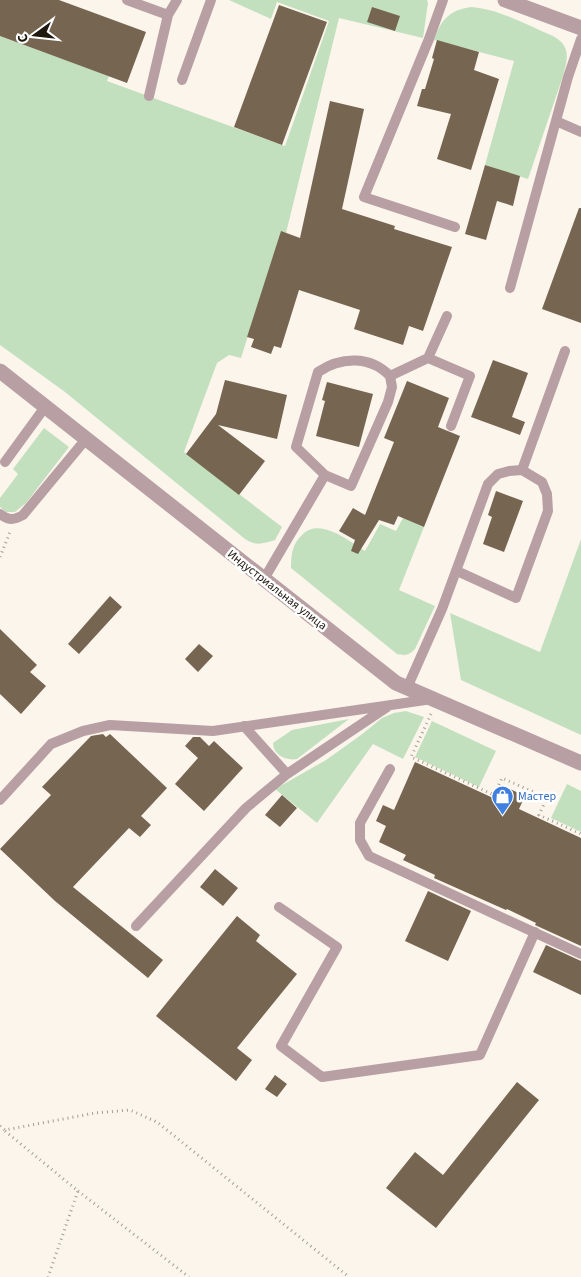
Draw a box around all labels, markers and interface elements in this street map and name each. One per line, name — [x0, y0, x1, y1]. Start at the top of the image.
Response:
north arrow — [10, 10, 60, 60]
text: С — [13, 32, 34, 45]
street label: Индустриальная улица — [224, 546, 330, 634]
shop icon: Мастер — [490, 784, 514, 815]
place label: Мастер — [518, 788, 556, 805]

